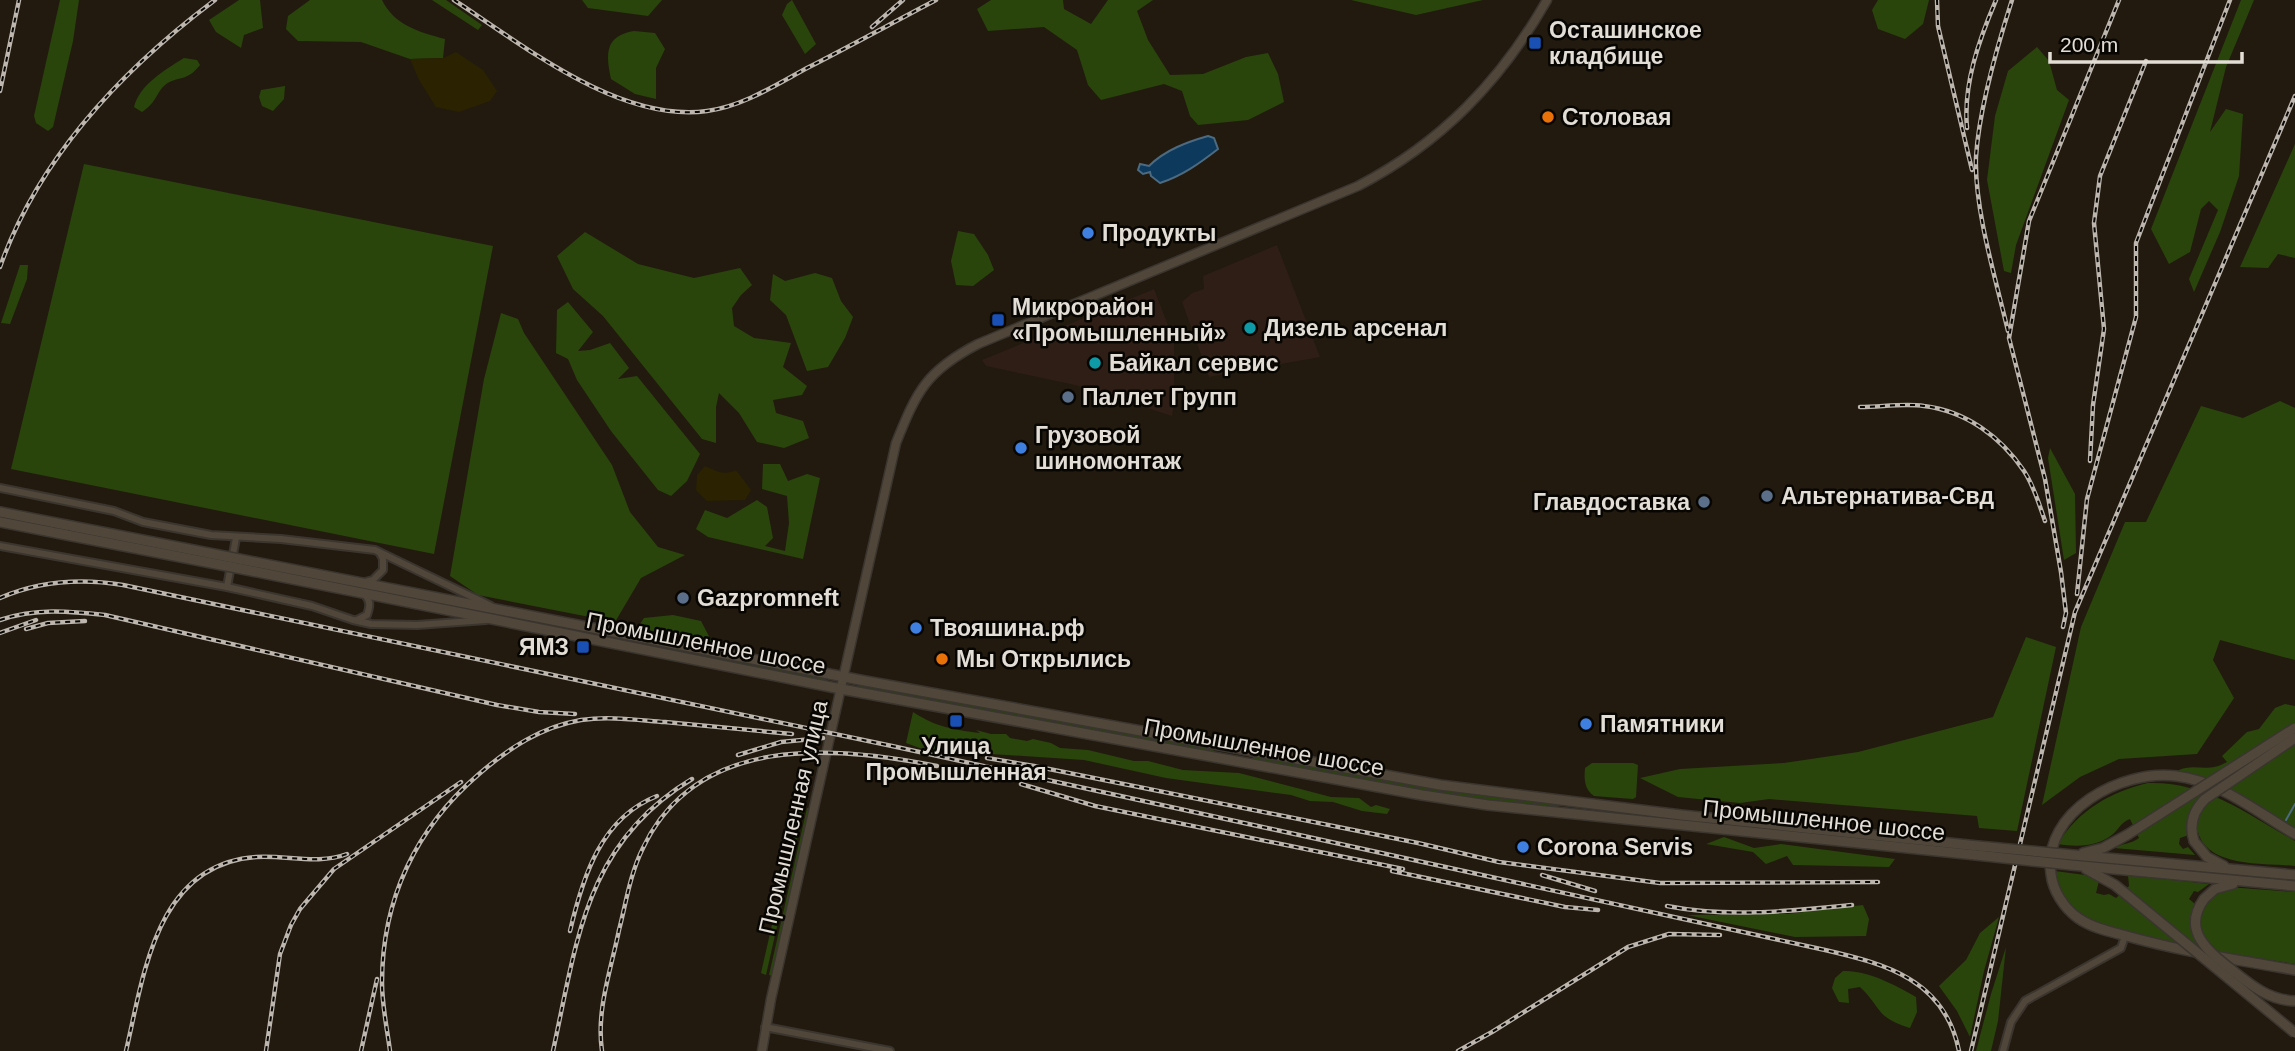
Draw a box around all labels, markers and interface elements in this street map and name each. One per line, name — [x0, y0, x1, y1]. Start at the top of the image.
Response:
place label: Осташинское кладбище — [1549, 17, 1702, 69]
scale bar — [2050, 21, 2242, 65]
text: 200 m — [2060, 33, 2118, 56]
marker: Осташинское кладбище — [1527, 35, 1543, 51]
place label: Столовая — [1562, 104, 1671, 130]
marker: Столовая — [1540, 109, 1556, 125]
place label: Продукты — [1102, 220, 1216, 246]
marker: Продукты — [1080, 225, 1096, 241]
place label: Микрорайон «Промышленный» — [1012, 294, 1226, 346]
marker: Микрорайон «Промышленный» — [990, 312, 1006, 328]
place label: Дизель арсенал — [1264, 315, 1447, 341]
marker: Дизель арсенал — [1242, 320, 1258, 336]
place label: Байкал сервис — [1109, 350, 1279, 376]
marker: Байкал сервис — [1087, 355, 1103, 371]
place label: Паллет Групп — [1082, 384, 1237, 410]
marker: Паллет Групп — [1060, 389, 1076, 405]
place label: Грузовой шиномонтаж — [1035, 422, 1182, 474]
marker: Грузовой шиномонтаж — [1013, 440, 1029, 456]
place label: Альтернатива-Свд — [1781, 483, 1995, 509]
marker: Альтернатива-Свд — [1759, 488, 1775, 504]
place label: Главдоставка — [1533, 489, 1690, 515]
marker: Главдоставка — [1696, 494, 1712, 510]
place label: Gazpromneft — [697, 585, 839, 611]
marker: Gazpromneft — [675, 590, 691, 606]
street label: Промышленное шоссе — [584, 607, 828, 679]
place label: Твояшина.рф — [930, 615, 1085, 641]
marker: Твояшина.рф — [908, 620, 924, 636]
place label: ЯМЗ — [519, 634, 569, 660]
marker: ЯМЗ — [575, 639, 591, 655]
place label: Мы Открылись — [956, 646, 1131, 672]
marker: Мы Открылись — [934, 651, 950, 667]
street label: Промышленная улица — [753, 697, 833, 937]
place label: Памятники — [1600, 711, 1725, 737]
marker: Улица Промышленная — [948, 713, 964, 729]
street label: Промышленное шоссе — [1142, 713, 1386, 781]
marker: Памятники — [1578, 716, 1594, 732]
place label: Улица Промышленная — [865, 733, 1047, 785]
street label: Промышленное шоссе — [1702, 794, 1946, 846]
place label: Corona Servis — [1537, 834, 1693, 860]
marker: Corona Servis — [1515, 839, 1531, 855]

